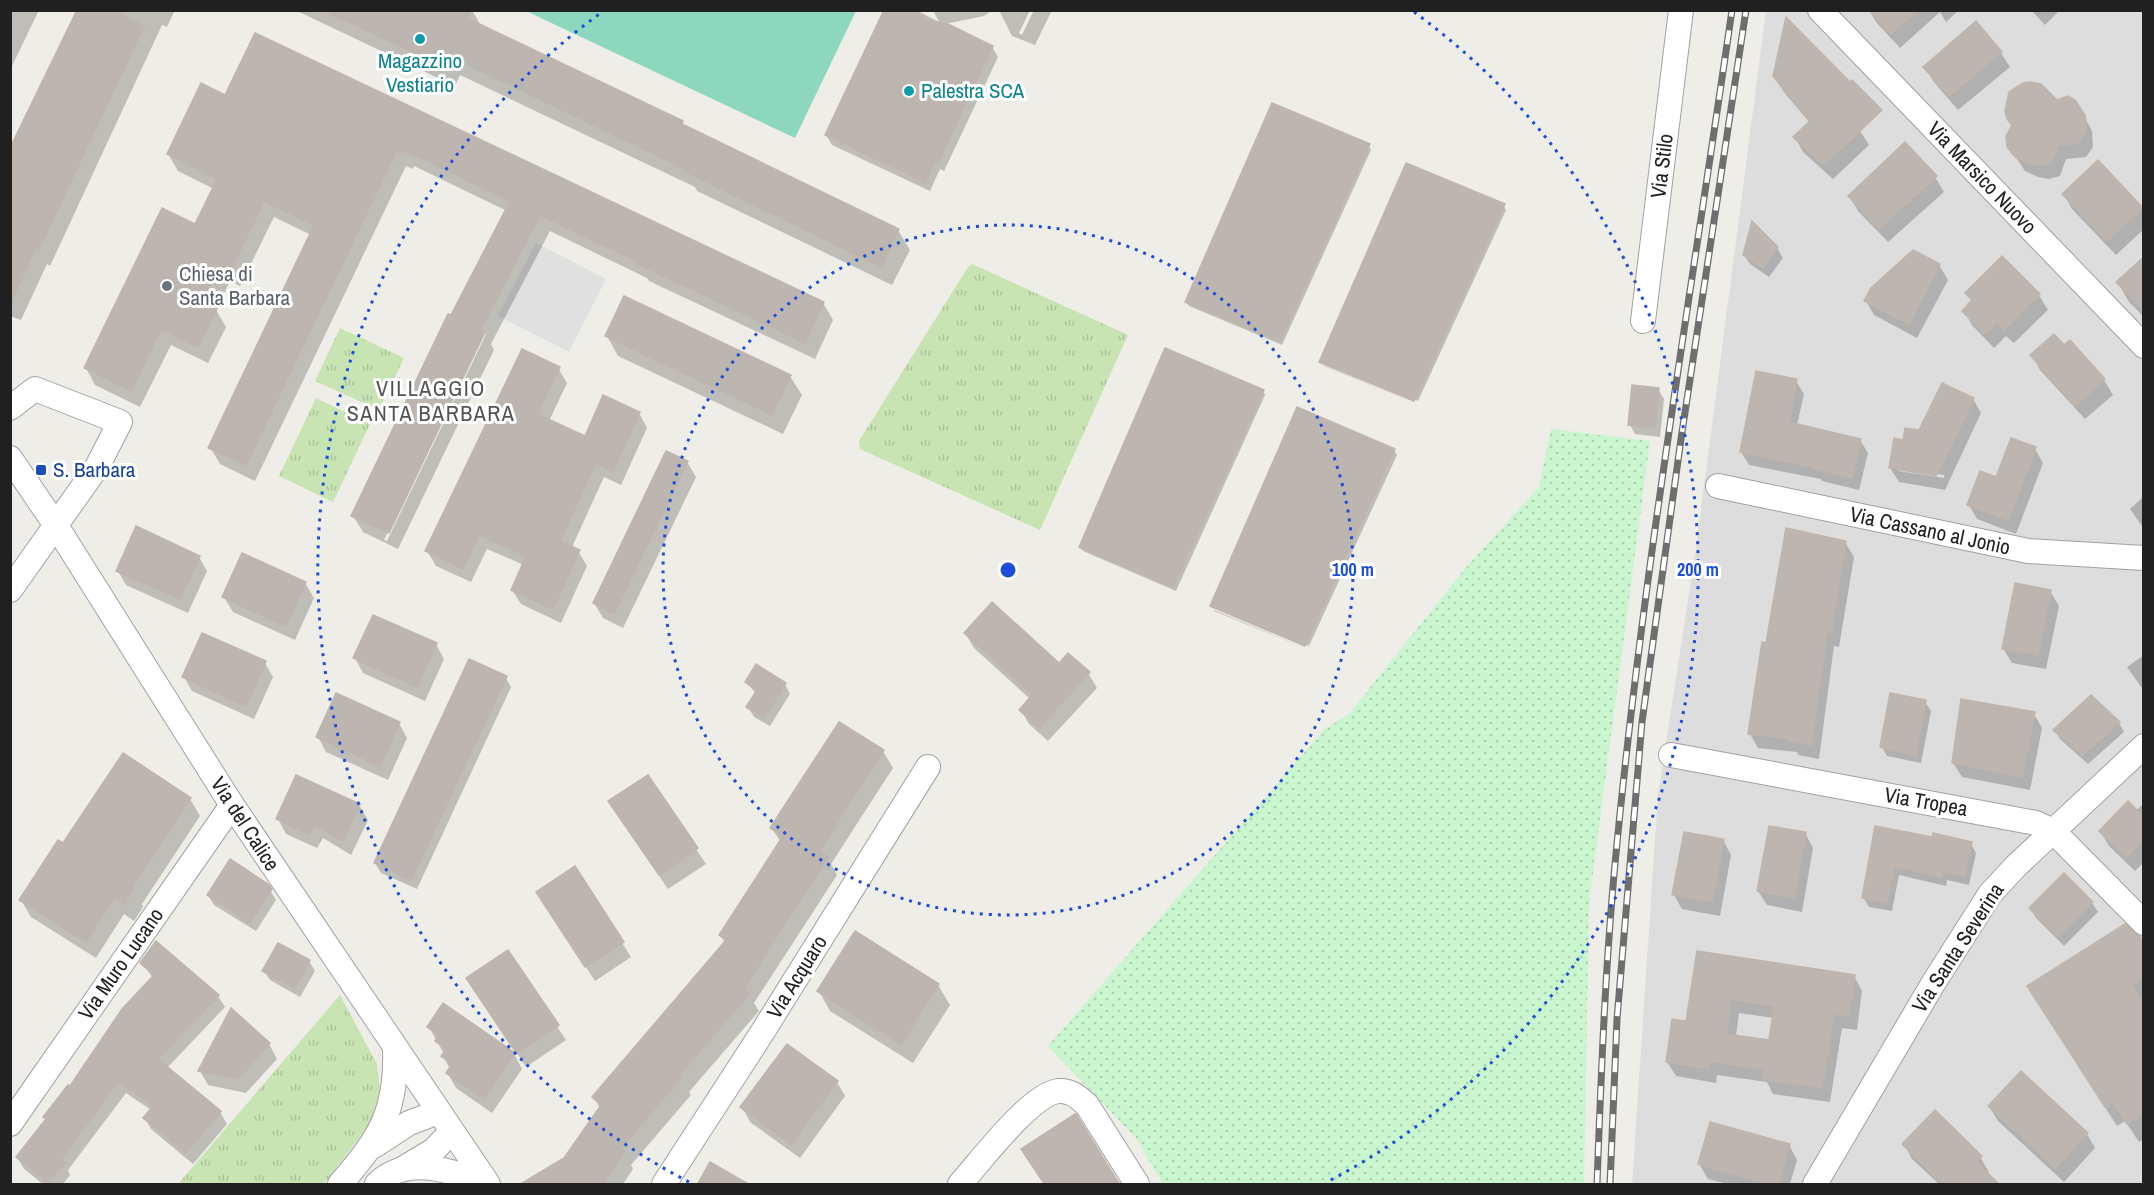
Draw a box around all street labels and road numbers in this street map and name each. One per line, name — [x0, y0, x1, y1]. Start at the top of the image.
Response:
street label: Via Marsico Nuovo — [1921, 115, 2044, 240]
street label: Via Stilo — [1643, 132, 1680, 200]
street label: Via Cassano al Jonio — [1847, 499, 2013, 562]
street label: Via del Calice — [204, 771, 287, 876]
street label: Via Tropea — [1882, 780, 1970, 823]
street label: Via Santa Severina — [1905, 877, 2011, 1018]
street label: Via Muro Lucano — [71, 902, 170, 1026]
street label: Via Acquaro — [759, 929, 834, 1024]

